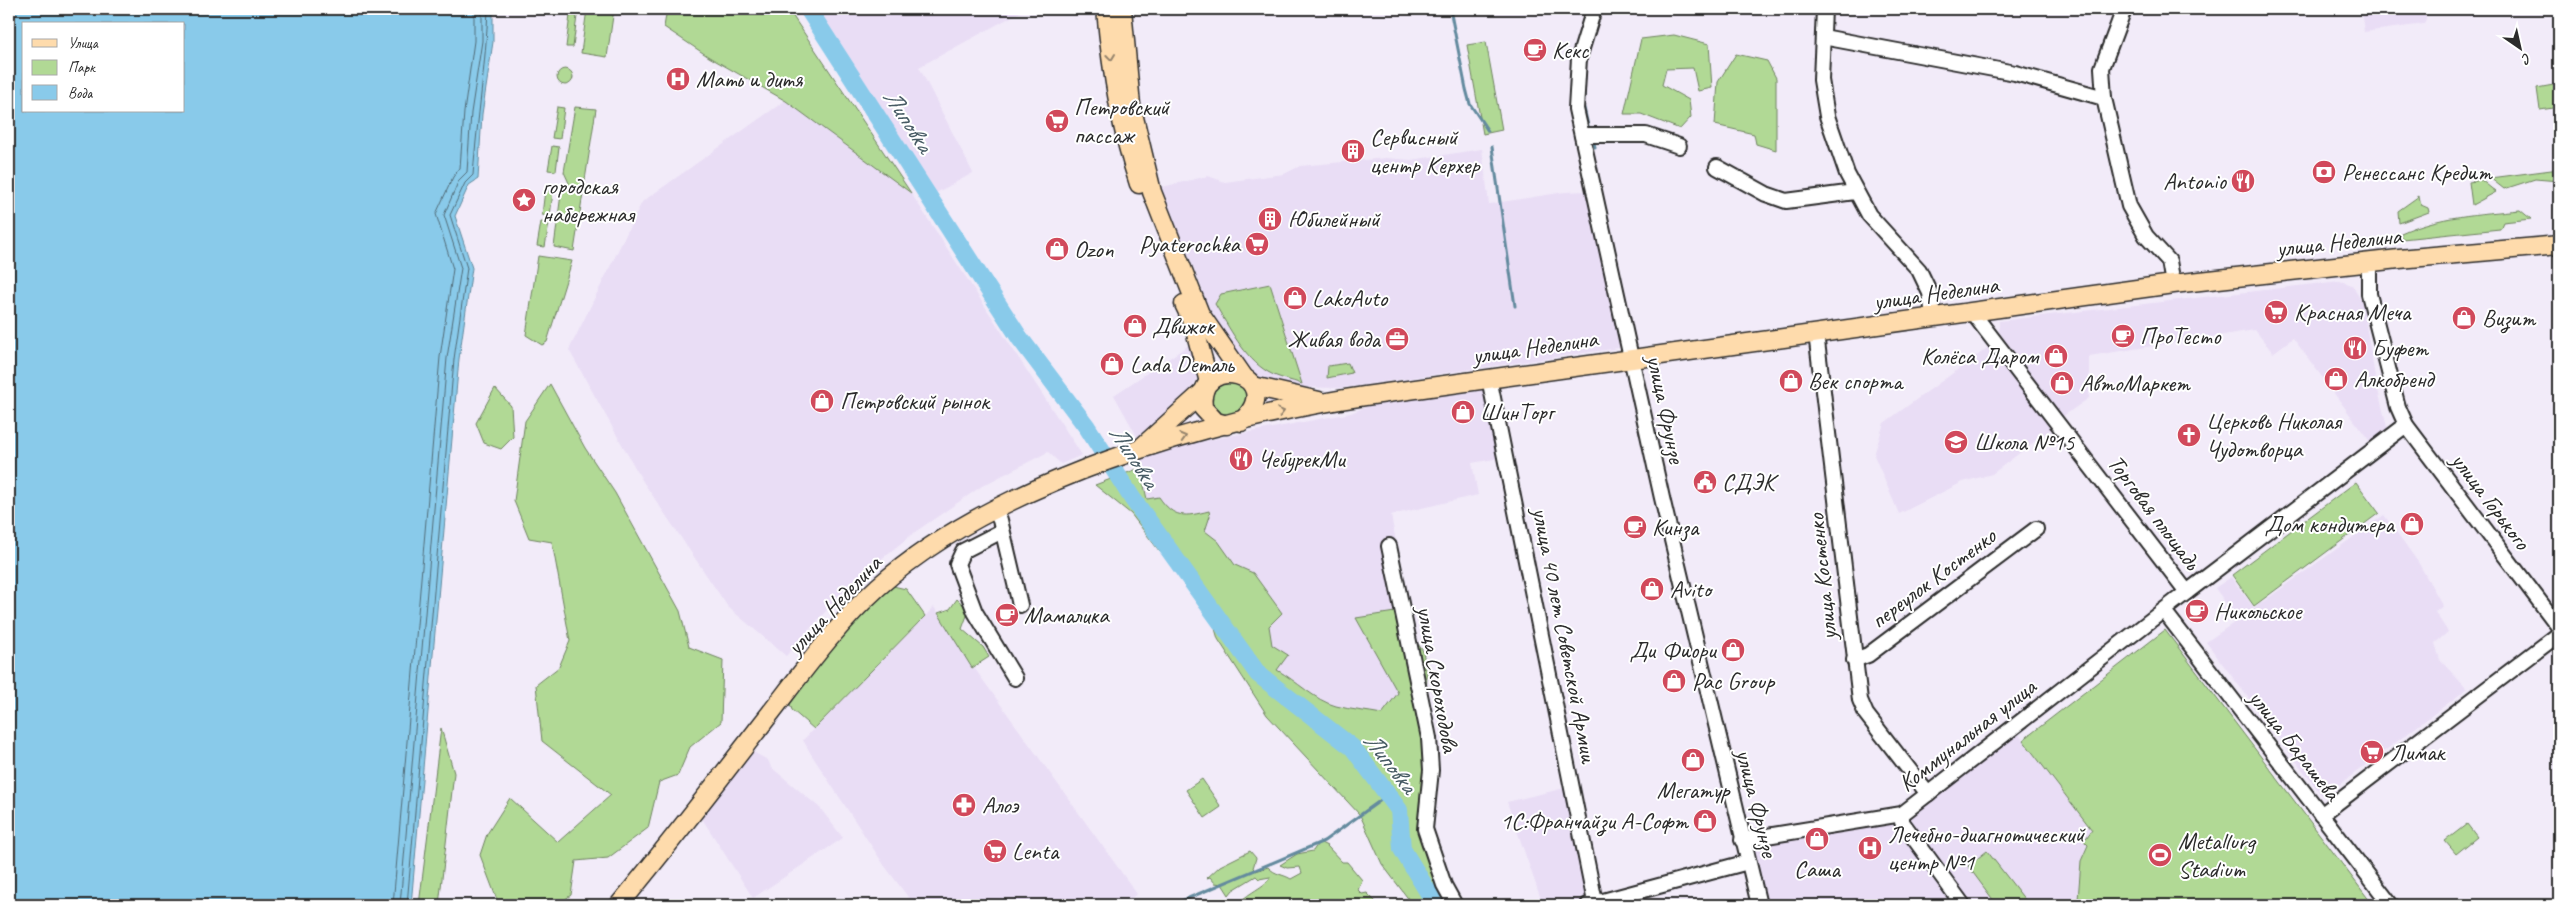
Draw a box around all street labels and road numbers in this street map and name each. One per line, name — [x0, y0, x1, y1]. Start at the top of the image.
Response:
street label: улица Неделина — [2273, 220, 2405, 264]
street label: улица Неделина — [1870, 269, 2002, 317]
street label: улица Неделина — [1469, 323, 1601, 371]
street label: улица Фрунзе — [1639, 350, 1693, 468]
street label: улица Горького — [2444, 445, 2538, 557]
street label: Торговая площадь — [2101, 449, 2208, 576]
street label: улица 40 лет Советской Армии — [1525, 503, 1605, 766]
street label: улица Костенко — [1800, 511, 1844, 644]
street label: переулок Костенко — [1864, 520, 2003, 635]
street label: улица Неделина — [779, 548, 889, 663]
street label: улица Скороходова — [1410, 601, 1466, 756]
street label: Коммунальная улица — [1892, 671, 2043, 798]
street label: улица Барашева — [2241, 682, 2349, 808]
street label: улица Фрунзе — [1729, 744, 1785, 862]

